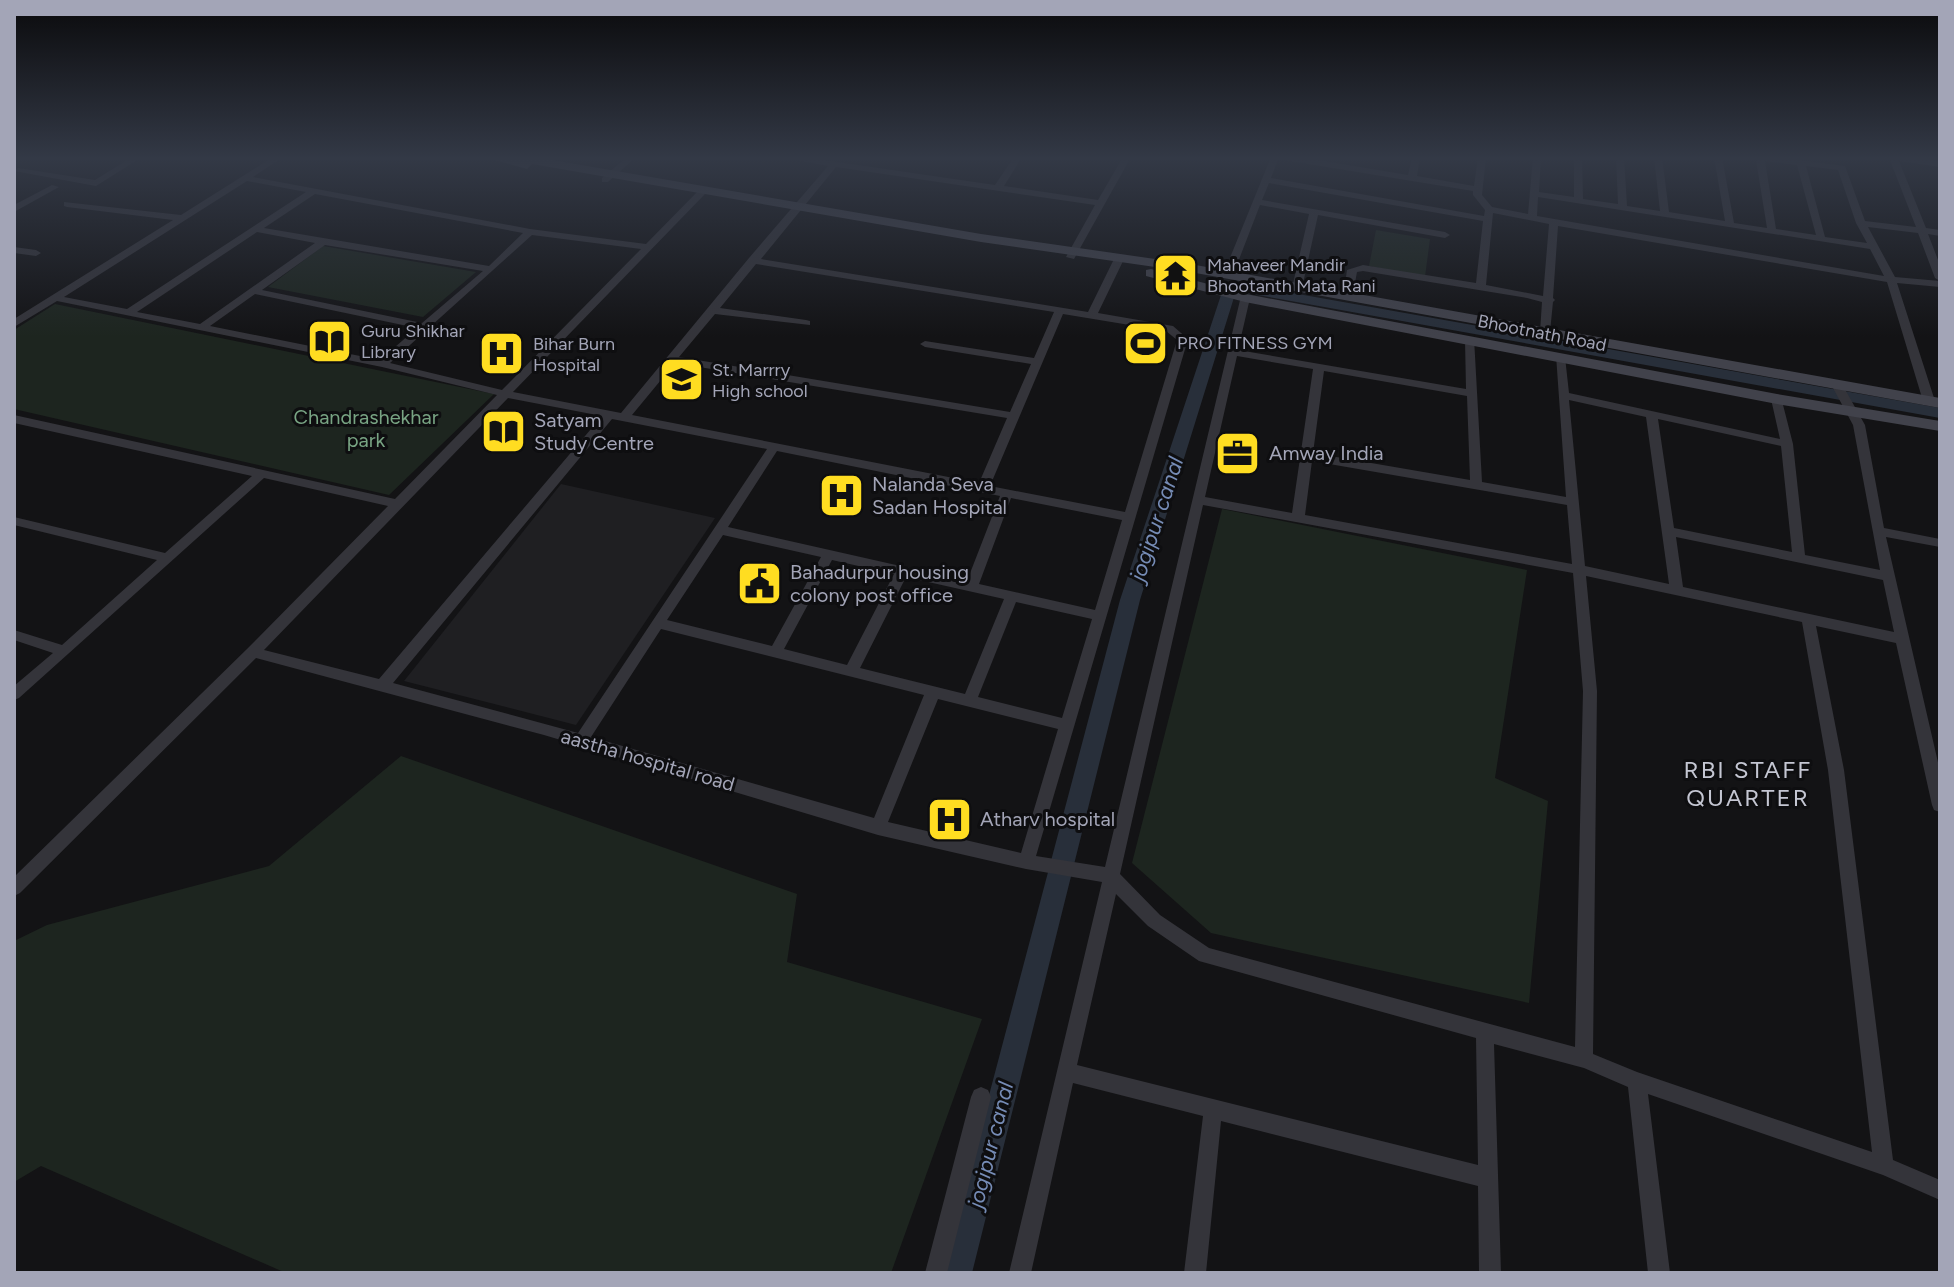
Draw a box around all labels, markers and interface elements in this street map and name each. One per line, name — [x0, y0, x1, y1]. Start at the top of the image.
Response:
temple icon: Mahaveer Mandir Bhootanth Mata Rani — [1152, 251, 1200, 299]
place label: Mahaveer Mandir Bhootanth Mata Rani — [1207, 254, 1376, 297]
street label: Bhootnath Road — [1476, 310, 1608, 356]
library icon: Guru Shikhar Library — [306, 317, 354, 365]
sports icon: PRO FITNESS GYM — [1122, 319, 1170, 367]
place label: Guru Shikhar Library — [361, 320, 465, 363]
hospital icon: Bihar Burn Hospital — [478, 330, 526, 378]
place label: PRO FITNESS GYM — [1177, 332, 1333, 354]
place label: Bihar Burn Hospital — [533, 333, 615, 376]
school or university icon: St. Marrry High school — [657, 356, 705, 404]
place label: St. Marrry High school — [712, 359, 808, 402]
park label: Chandrashekhar park — [294, 405, 439, 452]
library icon: Satyam Study Centre — [479, 408, 527, 456]
place label: Satyam Study Centre — [534, 408, 654, 455]
office icon: Amway India — [1214, 429, 1262, 477]
place label: Amway India — [1269, 441, 1384, 465]
water label: jogipur canal — [1123, 453, 1189, 588]
hospital icon: Nalanda Seva Sadan Hospital — [817, 472, 865, 520]
place label: Nalanda Seva Sadan Hospital — [872, 472, 1007, 519]
public building icon: Bahadurpur housing colony post office — [735, 559, 783, 607]
place label: Bahadurpur housing colony post office — [790, 560, 969, 607]
street label: aastha hospital road — [558, 724, 738, 796]
district label: RBI STAFF QUARTER — [1684, 755, 1812, 812]
hospital icon: Atharv hospital — [925, 795, 973, 843]
place label: Atharv hospital — [980, 807, 1115, 831]
water label: jogipur canal — [961, 1079, 1019, 1214]

